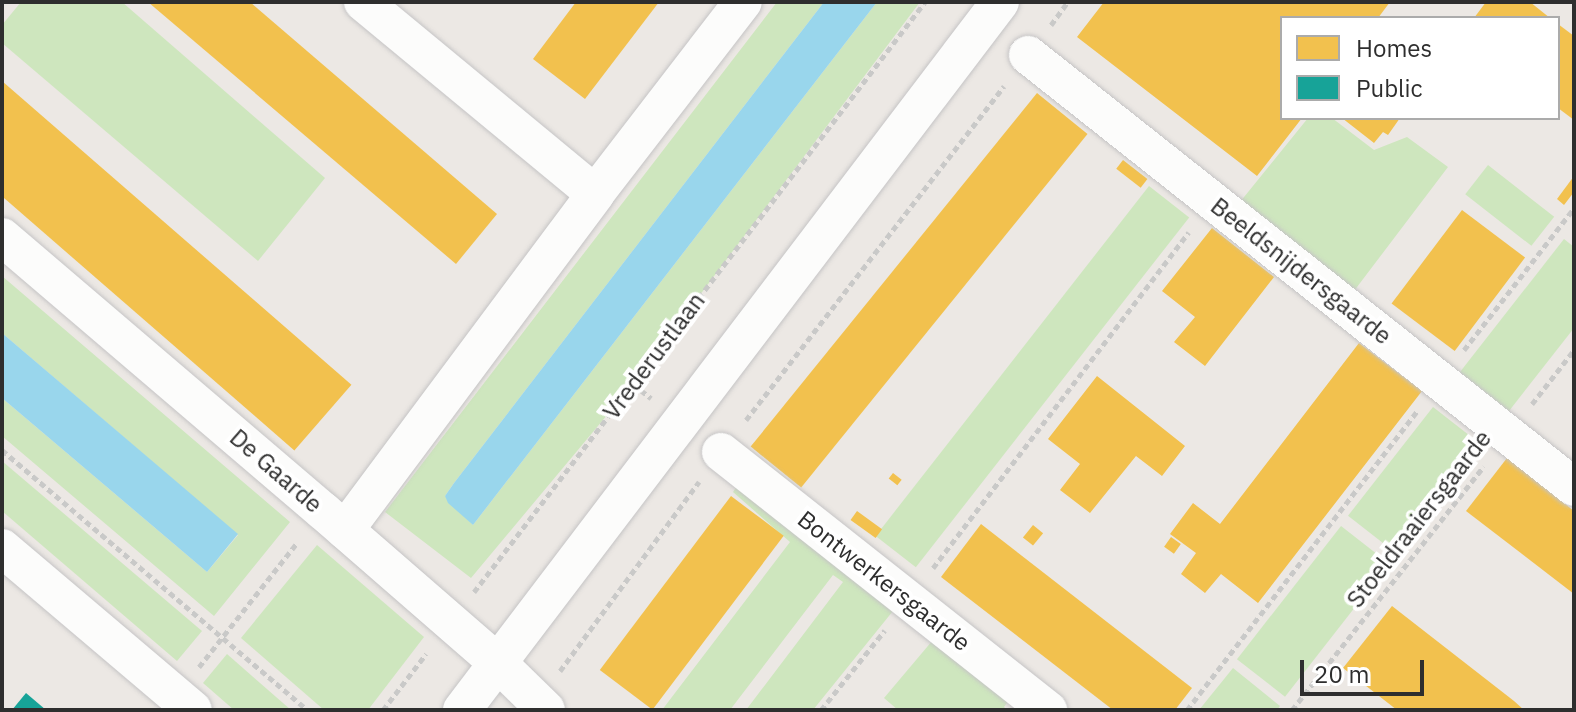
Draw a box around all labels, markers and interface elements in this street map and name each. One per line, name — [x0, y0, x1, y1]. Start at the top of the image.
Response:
legend — [1280, 16, 1560, 120]
text: Homes — [1356, 32, 1432, 64]
text: Public — [1356, 72, 1423, 104]
street label: Beeldsnijdersgaarde — [1205, 192, 1397, 350]
street label: Vrederustlaan — [597, 287, 711, 425]
street label: De Gaarde — [224, 423, 328, 519]
street label: Stoeldraaiersgaarde — [1341, 425, 1497, 613]
street label: Bontwerkersgaarde — [792, 505, 976, 657]
scale bar — [1304, 644, 1428, 694]
text: 20 m — [1314, 658, 1369, 690]

